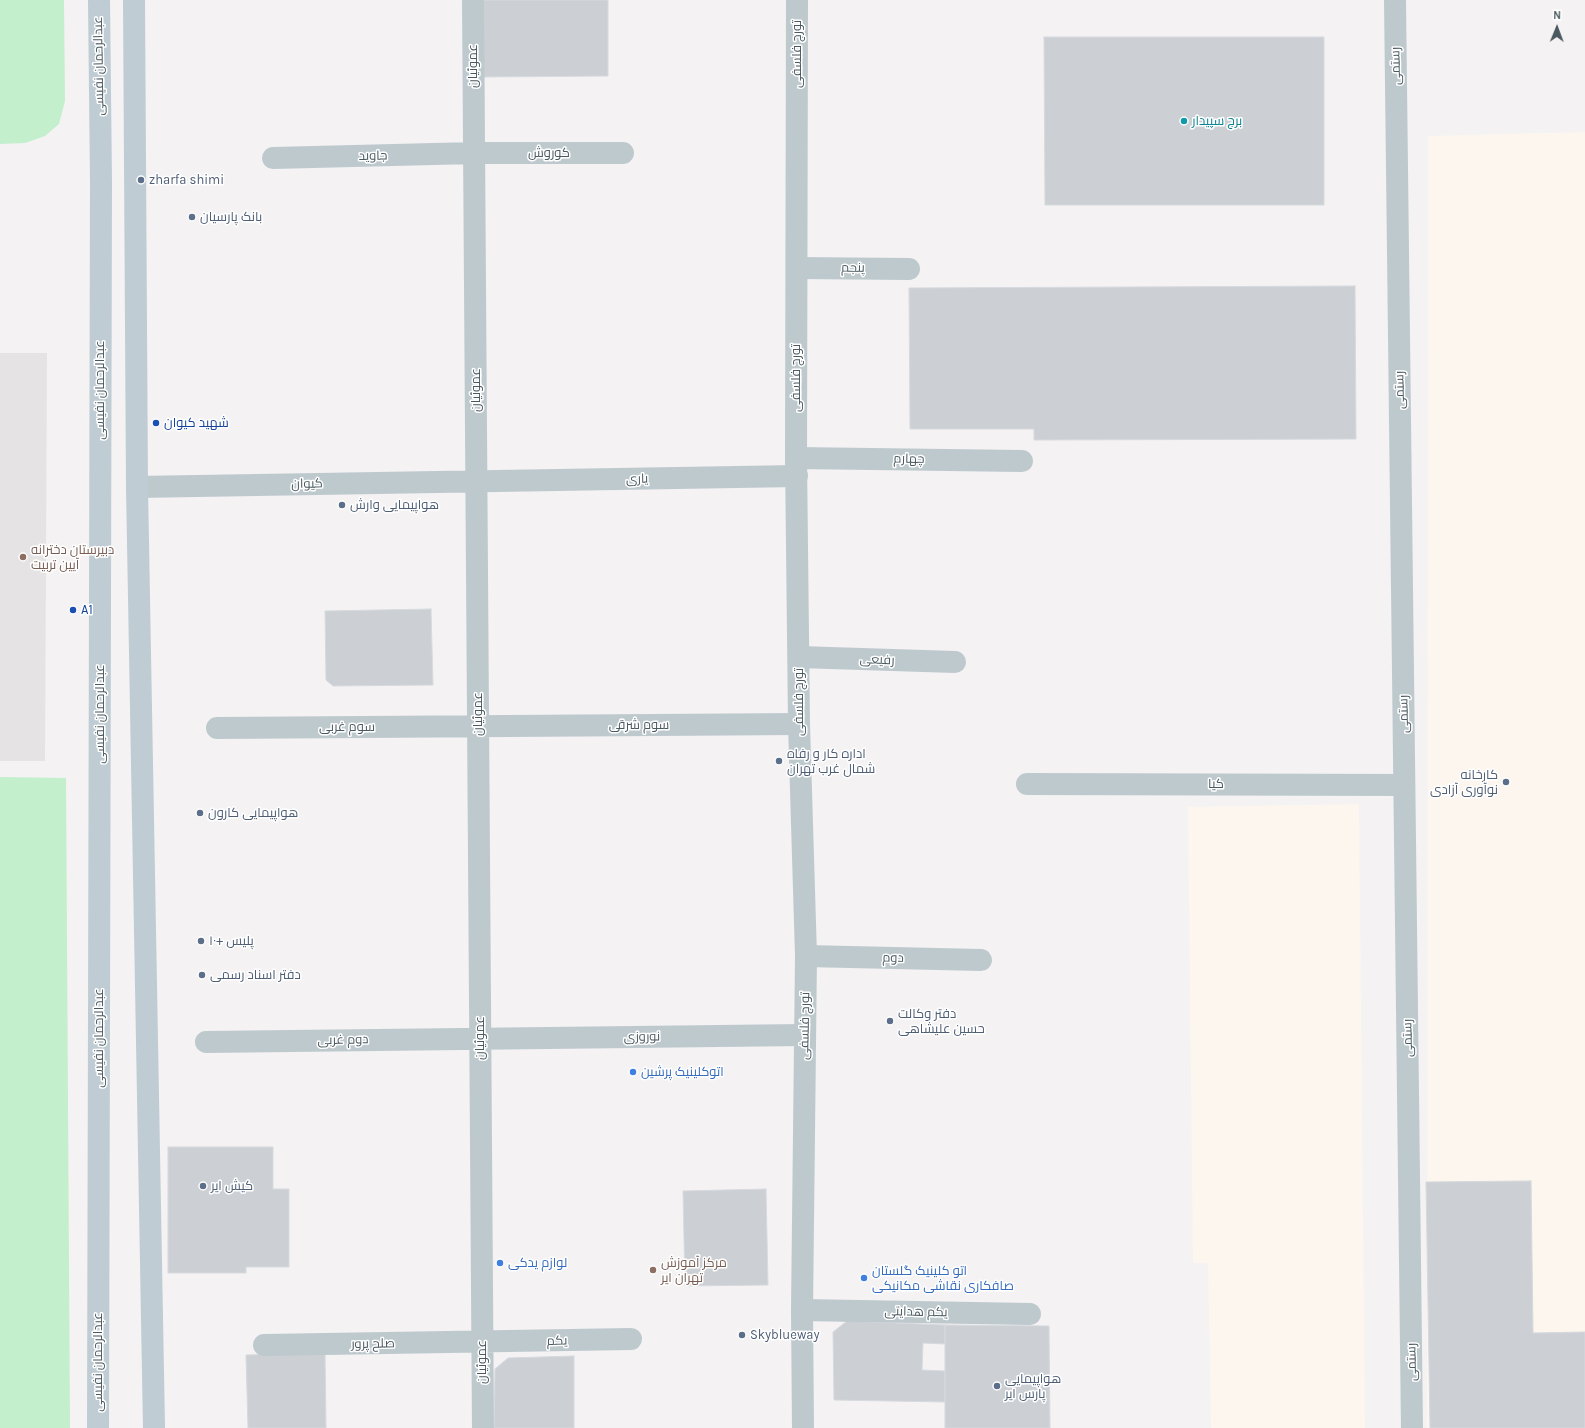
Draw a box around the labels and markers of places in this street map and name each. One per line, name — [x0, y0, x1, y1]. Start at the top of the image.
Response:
place label: برج سپیدار — [1192, 113, 1242, 129]
marker: برج سپیدار — [1179, 116, 1189, 126]
place label: zharfa shimi — [149, 172, 224, 188]
marker: zharfa shimi — [136, 175, 146, 185]
place label: بانک پارسیان — [200, 209, 262, 225]
marker: بانک پارسیان — [187, 212, 197, 222]
place label: شهید کیوان — [164, 415, 229, 431]
marker: شهید کیوان — [151, 418, 161, 428]
place label: هواپیمایی وارش — [350, 497, 439, 513]
marker: هواپیمایی وارش — [337, 500, 347, 510]
place label: دبیرستان دخترانه آیین تربیت — [31, 542, 114, 573]
marker: دبیرستان دخترانه آیین تربیت — [18, 552, 28, 562]
place label: A1 — [81, 602, 93, 618]
marker: A1 — [68, 605, 78, 615]
place label: اداره کار و رفاه شمال غرب تهران — [787, 746, 875, 777]
marker: اداره کار و رفاه شمال غرب تهران — [774, 756, 784, 766]
place label: کارخانه نوآوری آزادی — [1430, 767, 1498, 798]
marker: کارخانه نوآوری آزادی — [1501, 777, 1511, 787]
place label: هواپیمایی کارون — [208, 805, 298, 821]
marker: هواپیمایی کارون — [195, 808, 205, 818]
place label: پلیس +۱۰ — [209, 933, 254, 949]
marker: پلیس +۱۰ — [196, 936, 206, 946]
place label: دفتر اسناد رسمی — [210, 967, 301, 983]
marker: دفتر اسناد رسمی — [197, 970, 207, 980]
place label: دفتر وکالت حسین علیشاهی — [898, 1006, 985, 1037]
marker: دفتر وکالت حسین علیشاهی — [885, 1016, 895, 1026]
place label: اتوکلینیک پرشین — [641, 1064, 724, 1080]
marker: اتوکلینیک پرشین — [628, 1067, 638, 1077]
place label: کیش ایر — [211, 1178, 253, 1194]
marker: کیش ایر — [198, 1181, 208, 1191]
place label: لوازم یدکی — [508, 1255, 567, 1271]
place label: مرکز آموزش تهران ایر — [661, 1255, 727, 1286]
marker: لوازم یدکی — [495, 1258, 505, 1268]
place label: اتو کلینیک گلستان صافکاری نقاشی مکانیکی — [872, 1263, 1014, 1294]
marker: مرکز آموزش تهران ایر — [648, 1265, 658, 1275]
marker: اتو کلینیک گلستان صافکاری نقاشی مکانیکی — [859, 1273, 869, 1283]
place label: Skyblueway — [750, 1327, 820, 1343]
marker: Skyblueway — [737, 1330, 747, 1340]
place label: هواپیمایی پارس ایر — [1005, 1371, 1061, 1402]
marker: هواپیمایی پارس ایر — [992, 1381, 1002, 1391]

